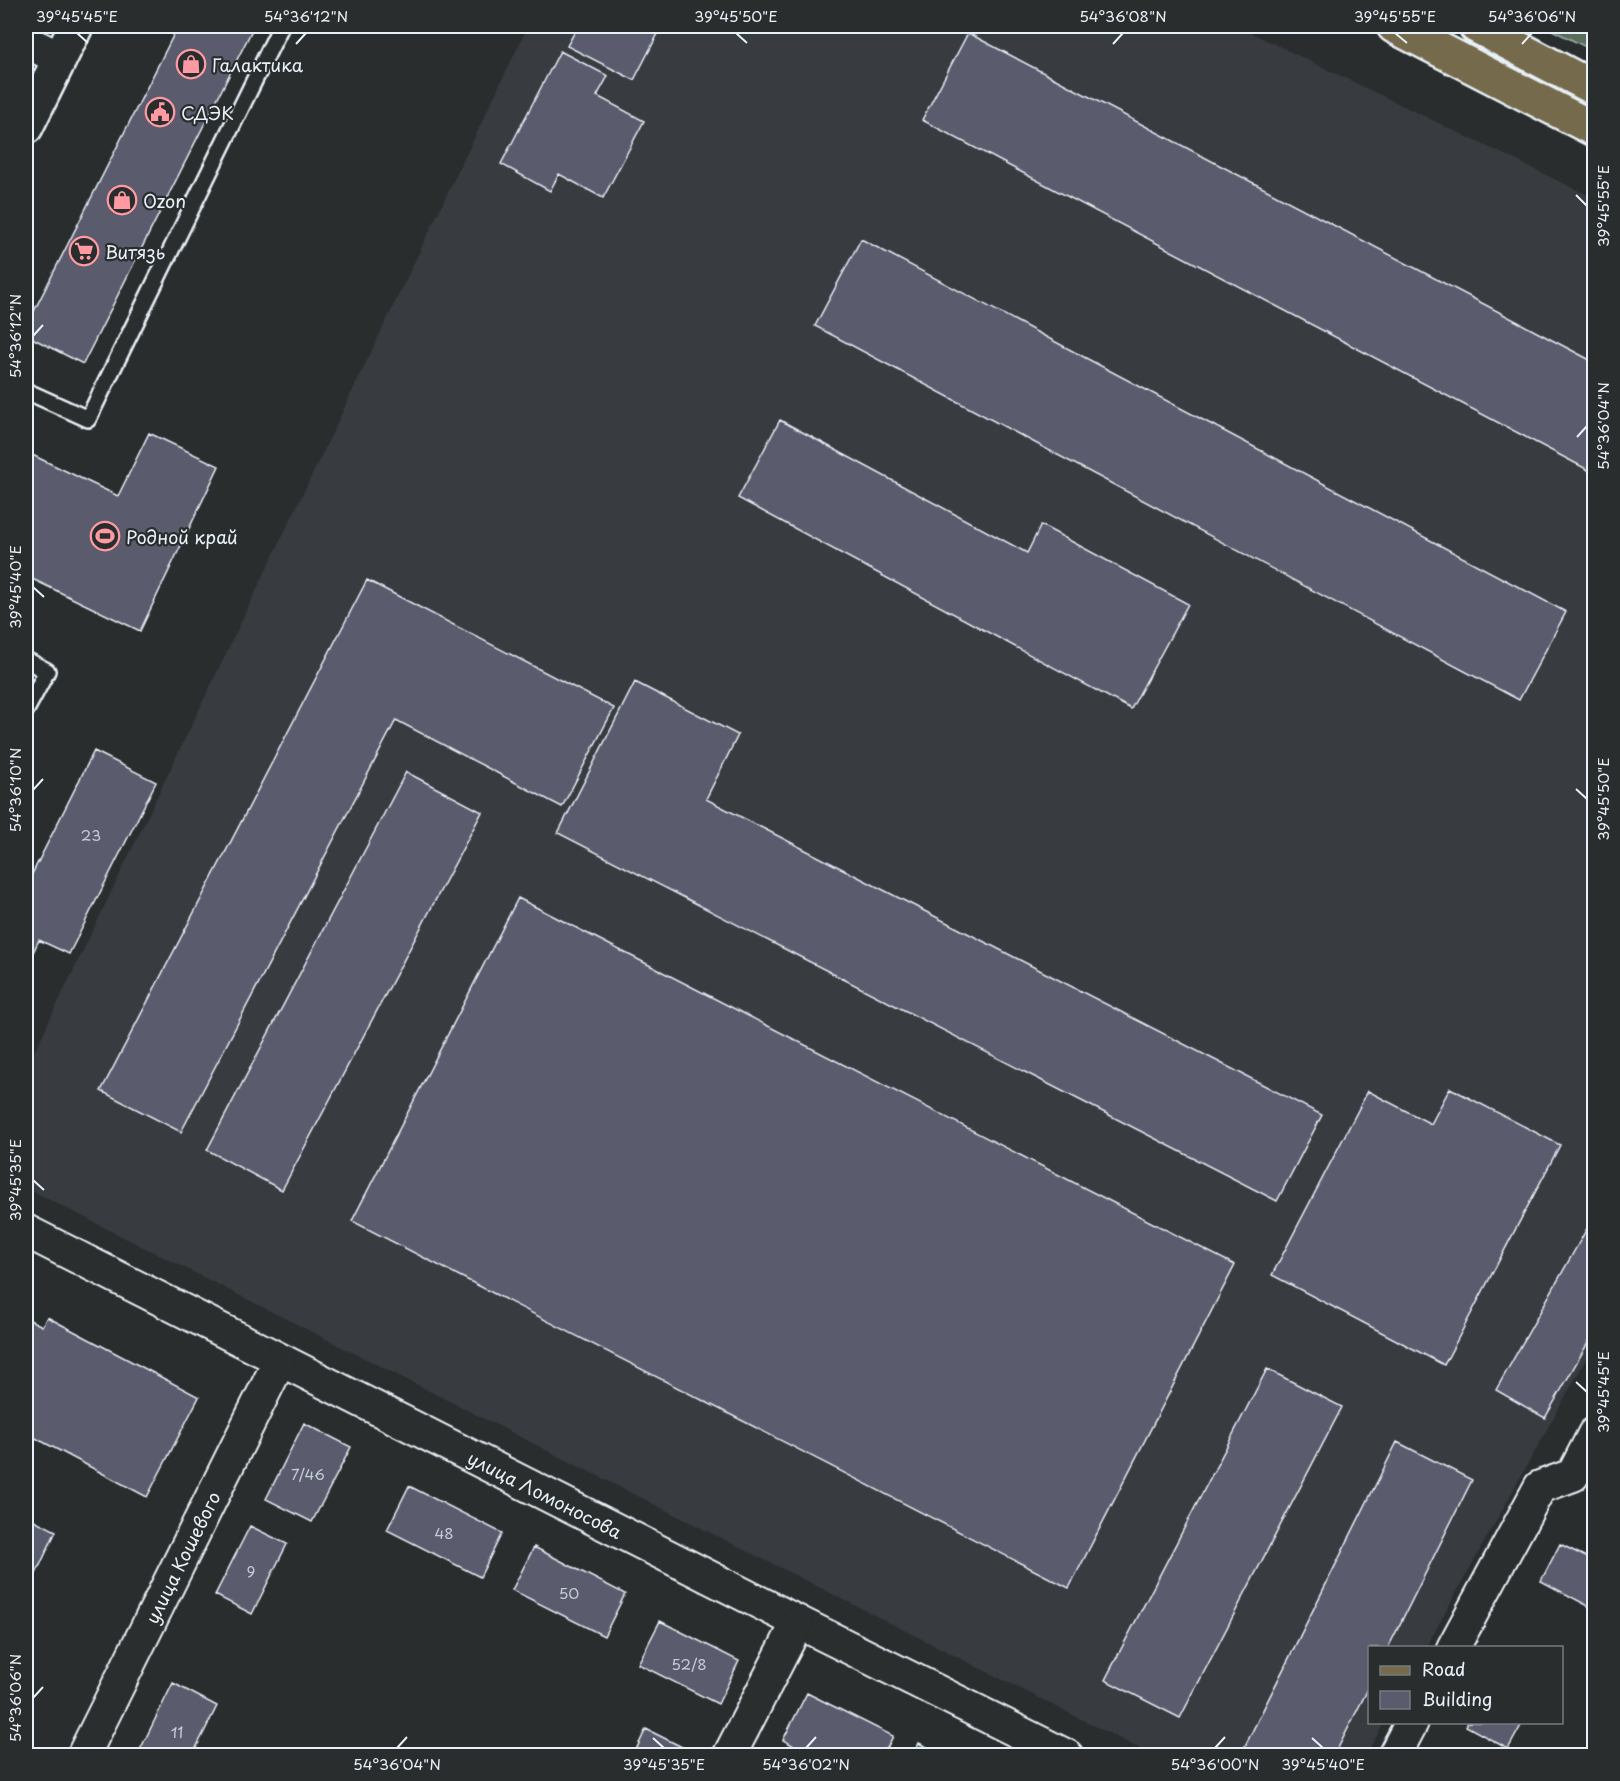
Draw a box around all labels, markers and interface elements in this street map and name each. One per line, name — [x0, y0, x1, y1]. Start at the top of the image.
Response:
text: 39°45'45"E — [36, 4, 118, 27]
text: 54°36'12"N — [264, 4, 348, 27]
text: 39°45'50"E — [694, 4, 778, 27]
text: 54°36'08"N — [1079, 4, 1167, 27]
text: 39°45'55"E — [1354, 4, 1436, 27]
text: 54°36'06"N — [1488, 4, 1576, 27]
shop icon: Галактика — [175, 48, 207, 80]
place label: Галактика — [212, 51, 304, 78]
public building icon: СДЭК — [144, 96, 176, 128]
place label: СДЭК — [181, 99, 234, 126]
text: 39°45'55"E — [1591, 165, 1614, 247]
shop icon: Ozon — [106, 184, 138, 216]
place label: Ozon — [143, 187, 186, 214]
supermarket icon: Витязь — [68, 235, 100, 267]
place label: Витязь — [105, 238, 166, 265]
text: 54°36'12"N — [3, 294, 26, 378]
text: 54°36'04"N — [1591, 382, 1614, 470]
sports icon: Родной край — [89, 520, 121, 552]
place label: Родной край — [126, 523, 238, 550]
text: 39°45'40"E — [3, 545, 26, 629]
text: 54°36'10"N — [3, 747, 26, 833]
text: 39°45'50"E — [1591, 757, 1614, 841]
house number: 23 — [81, 823, 101, 846]
text: 39°45'35"E — [3, 1139, 26, 1221]
text: 39°45'45"E — [1591, 1351, 1614, 1433]
street label: улица Ломоносова — [463, 1444, 628, 1545]
house number: 7/46 — [291, 1462, 325, 1485]
street label: улица Кошевого — [138, 1486, 226, 1628]
house number: 48 — [434, 1521, 454, 1544]
house number: 9 — [247, 1559, 255, 1582]
house number: 50 — [559, 1581, 579, 1604]
legend — [1368, 1646, 1563, 1724]
house number: 52/8 — [671, 1652, 707, 1675]
text: 54°36'06"N — [3, 1654, 26, 1742]
text: Road — [1422, 1655, 1466, 1682]
text: Building — [1422, 1685, 1492, 1712]
house number: 11 — [171, 1720, 183, 1743]
text: 54°36'04"N — [353, 1752, 441, 1775]
text: 39°45'35"E — [623, 1752, 705, 1775]
text: 54°36'02"N — [762, 1752, 850, 1775]
text: 54°36'00"N — [1170, 1752, 1260, 1775]
text: 39°45'40"E — [1281, 1752, 1365, 1775]

